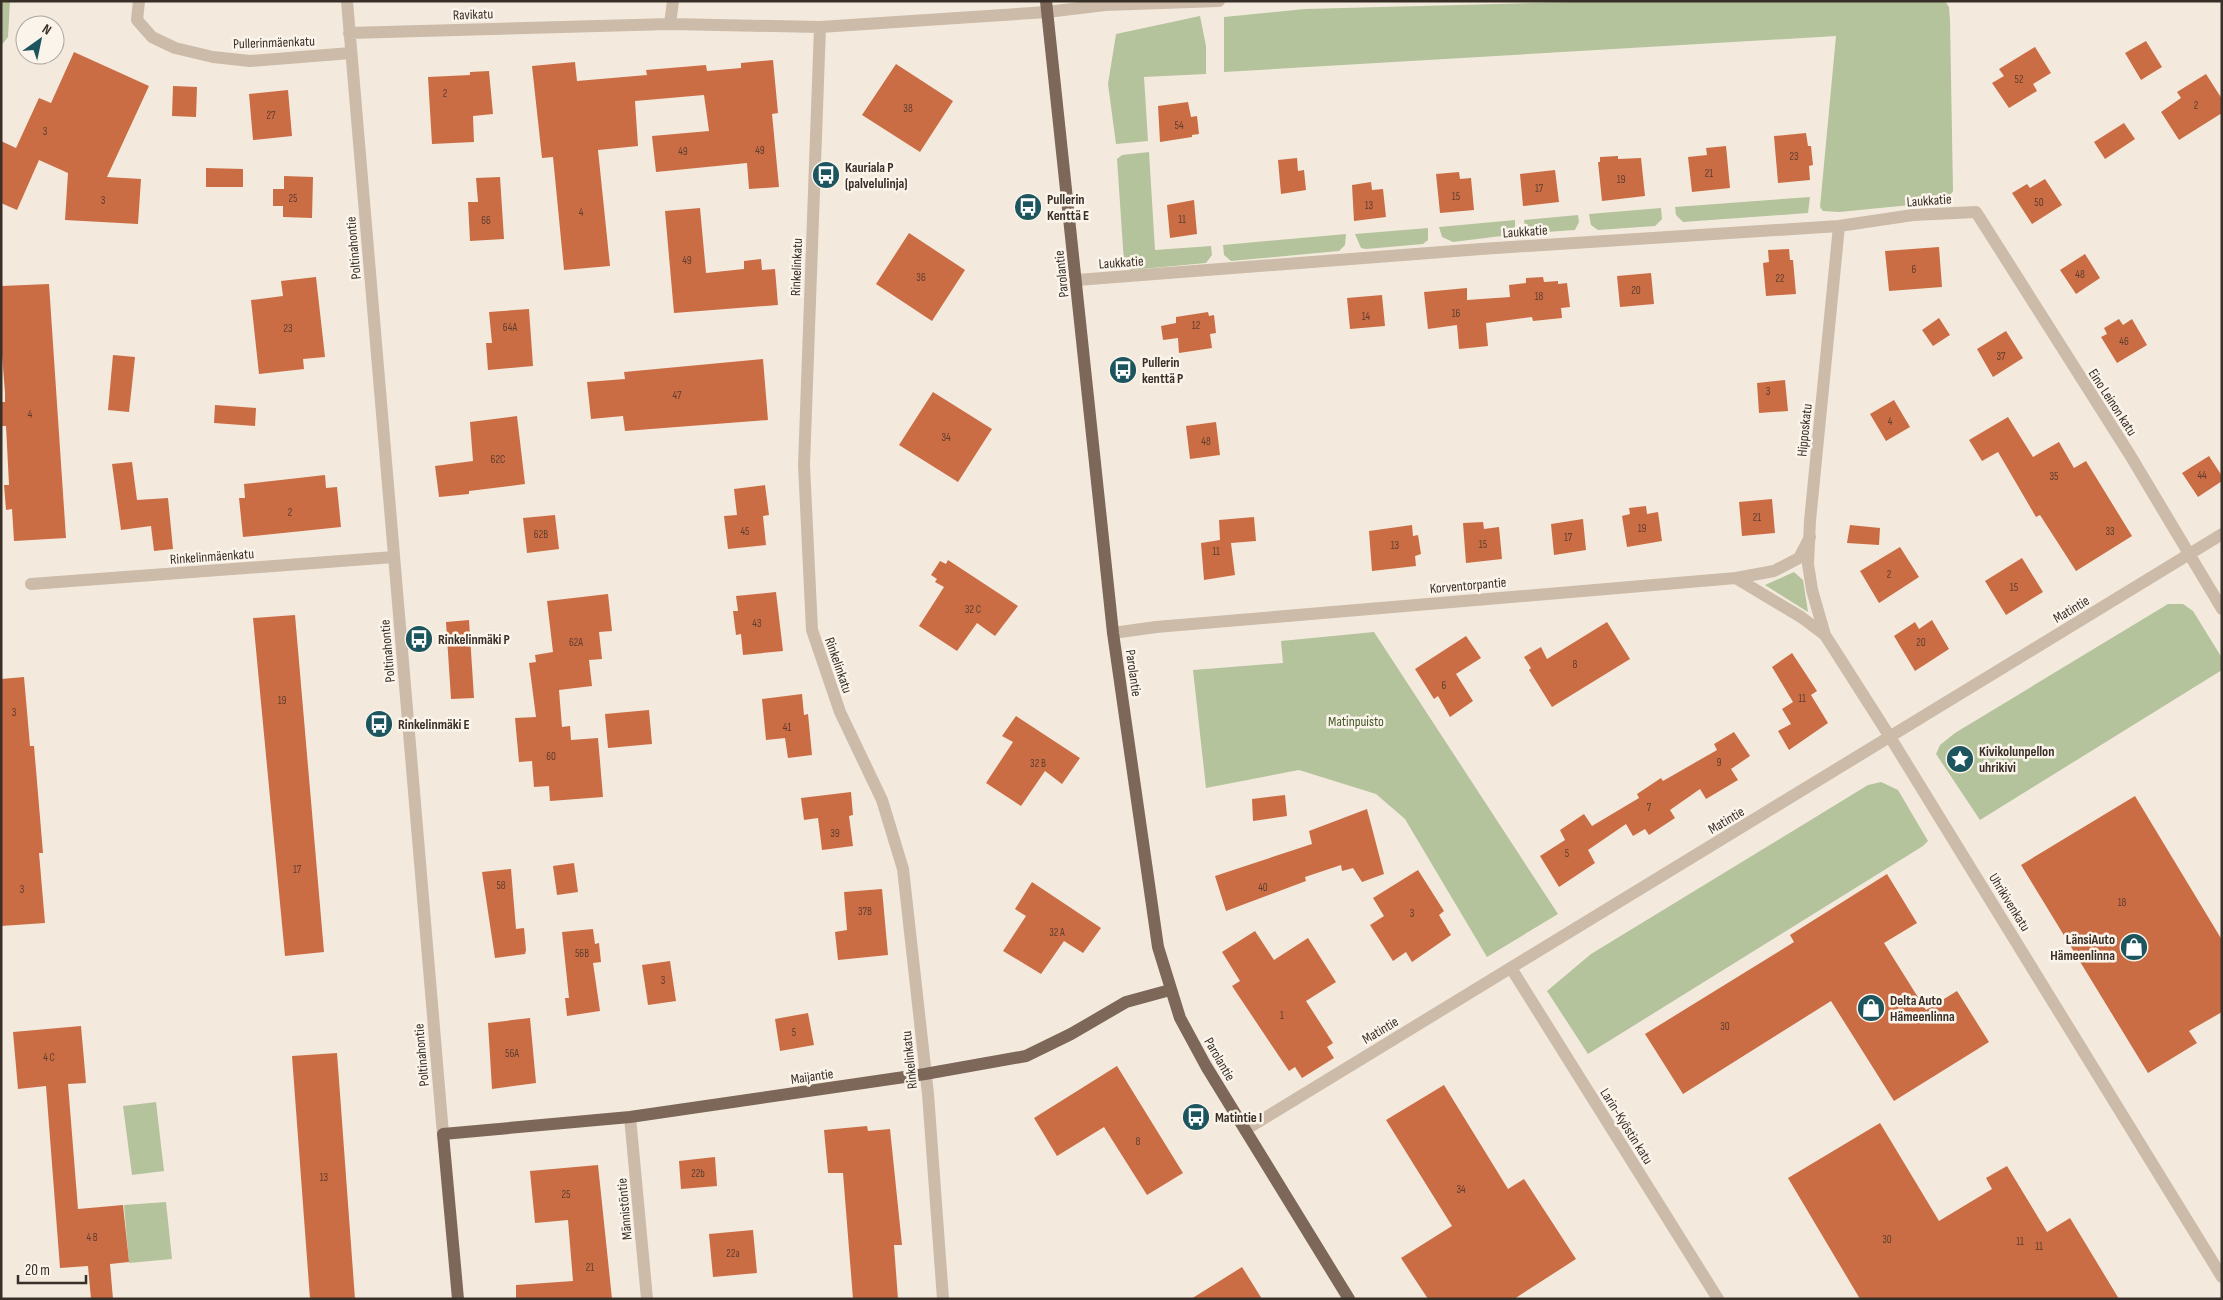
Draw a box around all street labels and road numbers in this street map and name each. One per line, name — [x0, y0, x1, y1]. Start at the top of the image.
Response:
street label: Ravikatu — [452, 5, 494, 24]
street label: Pullerinmäenkatu — [233, 33, 315, 52]
street label: Laukkatie — [1906, 190, 1952, 211]
street label: Poltinahontie — [342, 216, 365, 280]
street label: Laukkatie — [1502, 221, 1548, 242]
street label: Rinkelinkatu — [787, 238, 806, 296]
street label: Parolantie — [1051, 250, 1072, 298]
street label: Laukkatie — [1098, 252, 1144, 273]
street label: Eino Leinon katu — [2085, 366, 2141, 439]
street label: Hipposkatu — [1793, 403, 1816, 457]
street label: Rinkelinmäenkatu — [169, 545, 255, 568]
street label: Korventorpantie — [1429, 574, 1507, 597]
street label: Matintie — [2050, 592, 2092, 627]
street label: Poltinahontie — [376, 619, 399, 683]
street label: Rinkelinkatu — [821, 635, 856, 696]
street label: Parolantie — [1122, 648, 1145, 698]
street label: Matintie — [1705, 803, 1747, 838]
street label: Uhrikivenkatu — [1985, 870, 2034, 935]
street label: Matintie — [1359, 1013, 1401, 1048]
street label: Poltinahontie — [410, 1023, 433, 1087]
street label: Rinkelinkatu — [898, 1030, 921, 1090]
street label: Parolantie — [1200, 1035, 1239, 1084]
street label: Maijantie — [790, 1065, 834, 1088]
street label: Larin-Kyöstin katu — [1596, 1085, 1657, 1168]
street label: Männistöntie — [613, 1177, 636, 1241]

